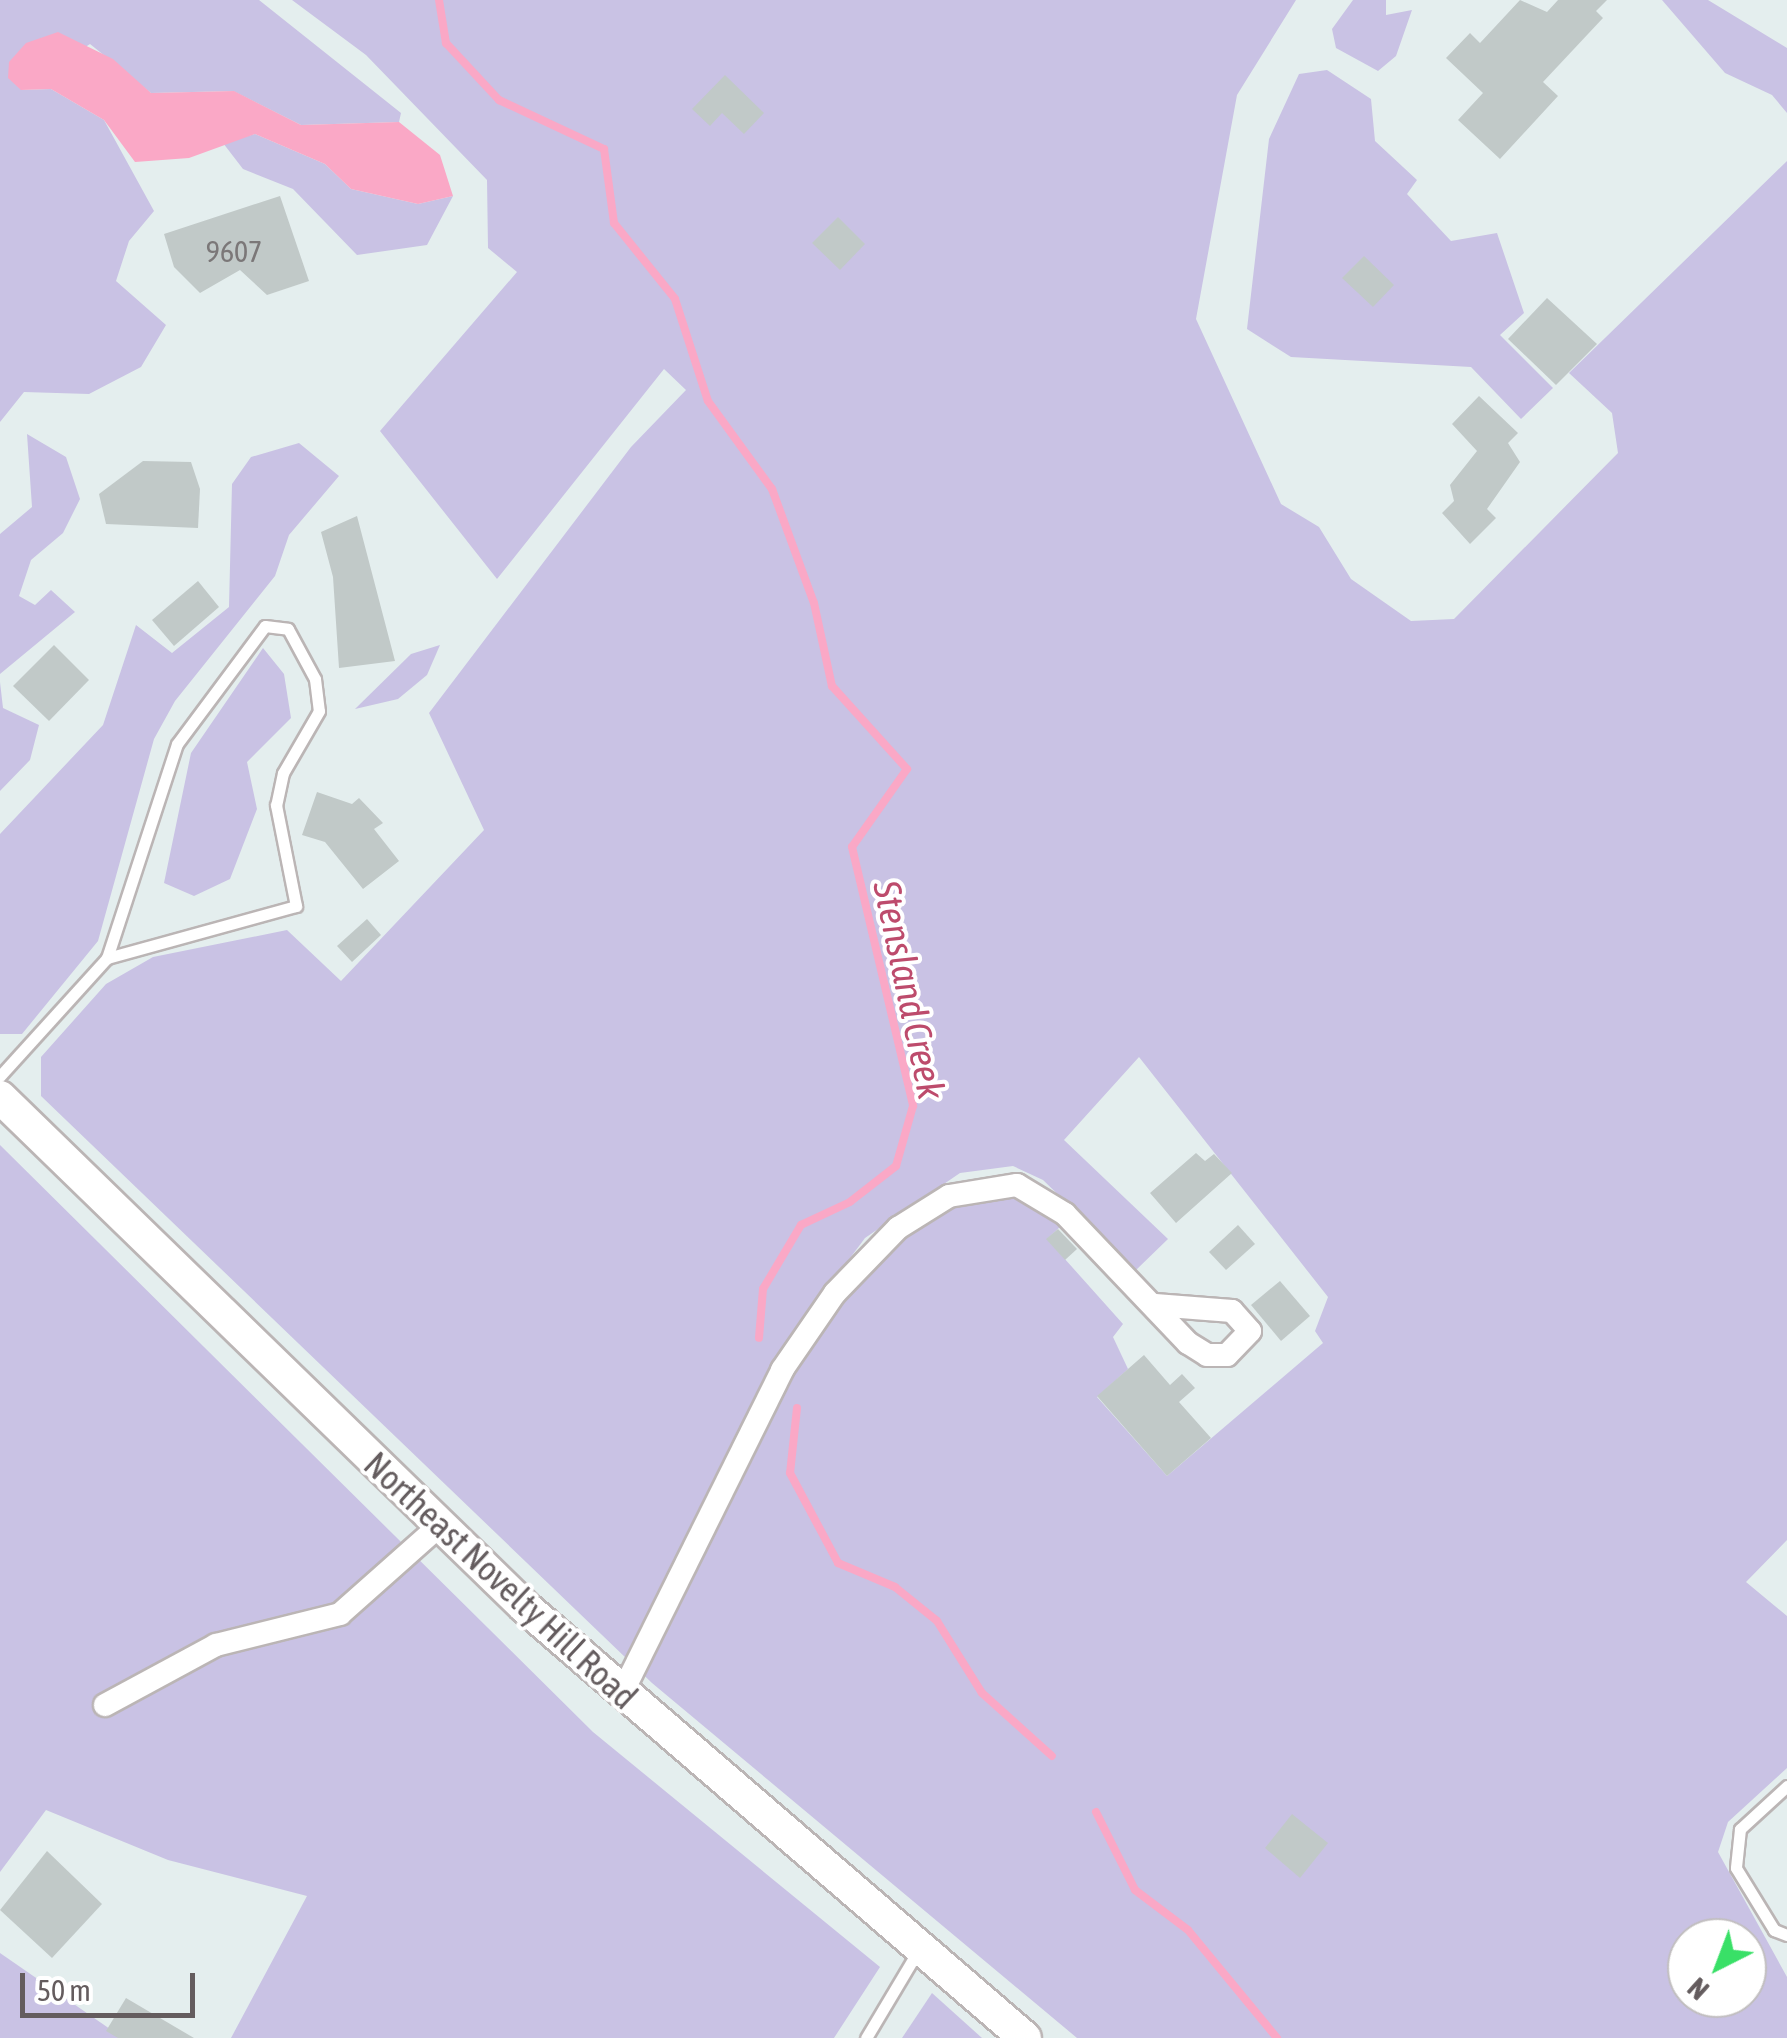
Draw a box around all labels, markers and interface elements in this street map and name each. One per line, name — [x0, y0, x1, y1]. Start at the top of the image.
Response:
house number: 9607 — [206, 233, 262, 269]
water label: Stensland Creek — [864, 877, 954, 1103]
street label: Northeast Novelty Hill Road — [356, 1443, 646, 1717]
north arrow — [1667, 1918, 1767, 2018]
scale bar — [25, 1953, 200, 2015]
text: N — [1681, 1971, 1715, 2006]
text: 50 m — [37, 1973, 91, 2007]

